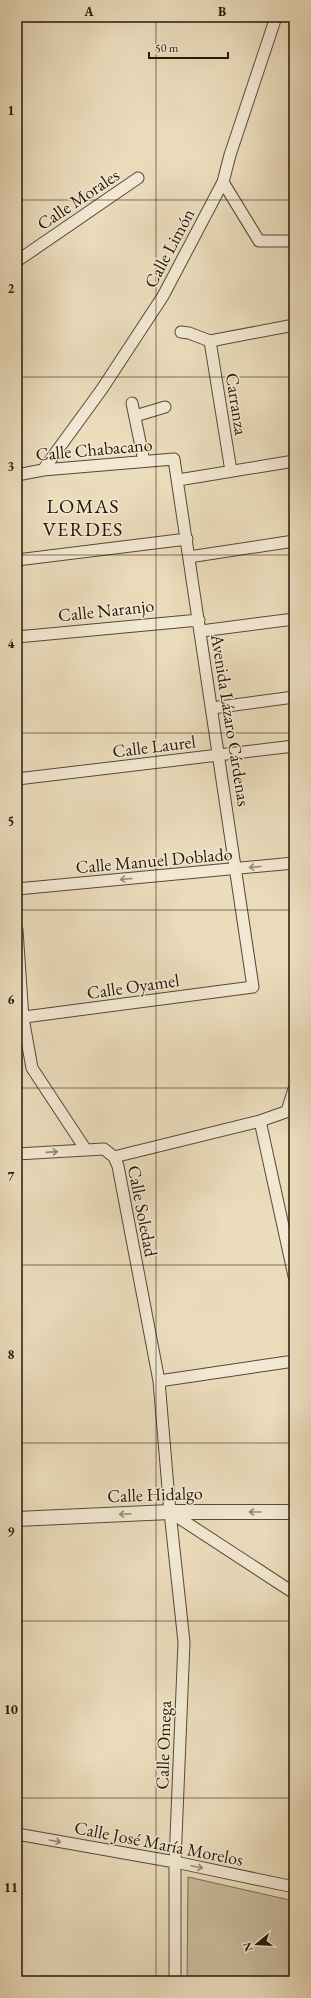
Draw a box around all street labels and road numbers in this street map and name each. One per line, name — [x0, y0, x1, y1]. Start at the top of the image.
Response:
street label: Calle Morales — [32, 163, 124, 235]
street label: Calle Limón — [139, 204, 200, 292]
street label: Carranza — [221, 371, 253, 438]
street label: Calle Chabacano — [35, 432, 153, 466]
street label: Calle Naranjo — [57, 594, 155, 626]
street label: Avenida Lázaro Cárdenas — [206, 631, 256, 808]
street label: Calle Laurel — [111, 729, 197, 763]
street label: Calle Manuel Doblado — [75, 842, 233, 878]
street label: Calle Oyamel — [85, 968, 181, 1004]
street label: Calle Soledad — [123, 1163, 163, 1260]
street label: Calle Hidalgo — [107, 1481, 203, 1507]
street label: Calle Omega — [150, 1699, 176, 1790]
street label: Calle José María Morelos — [72, 1815, 246, 1871]

